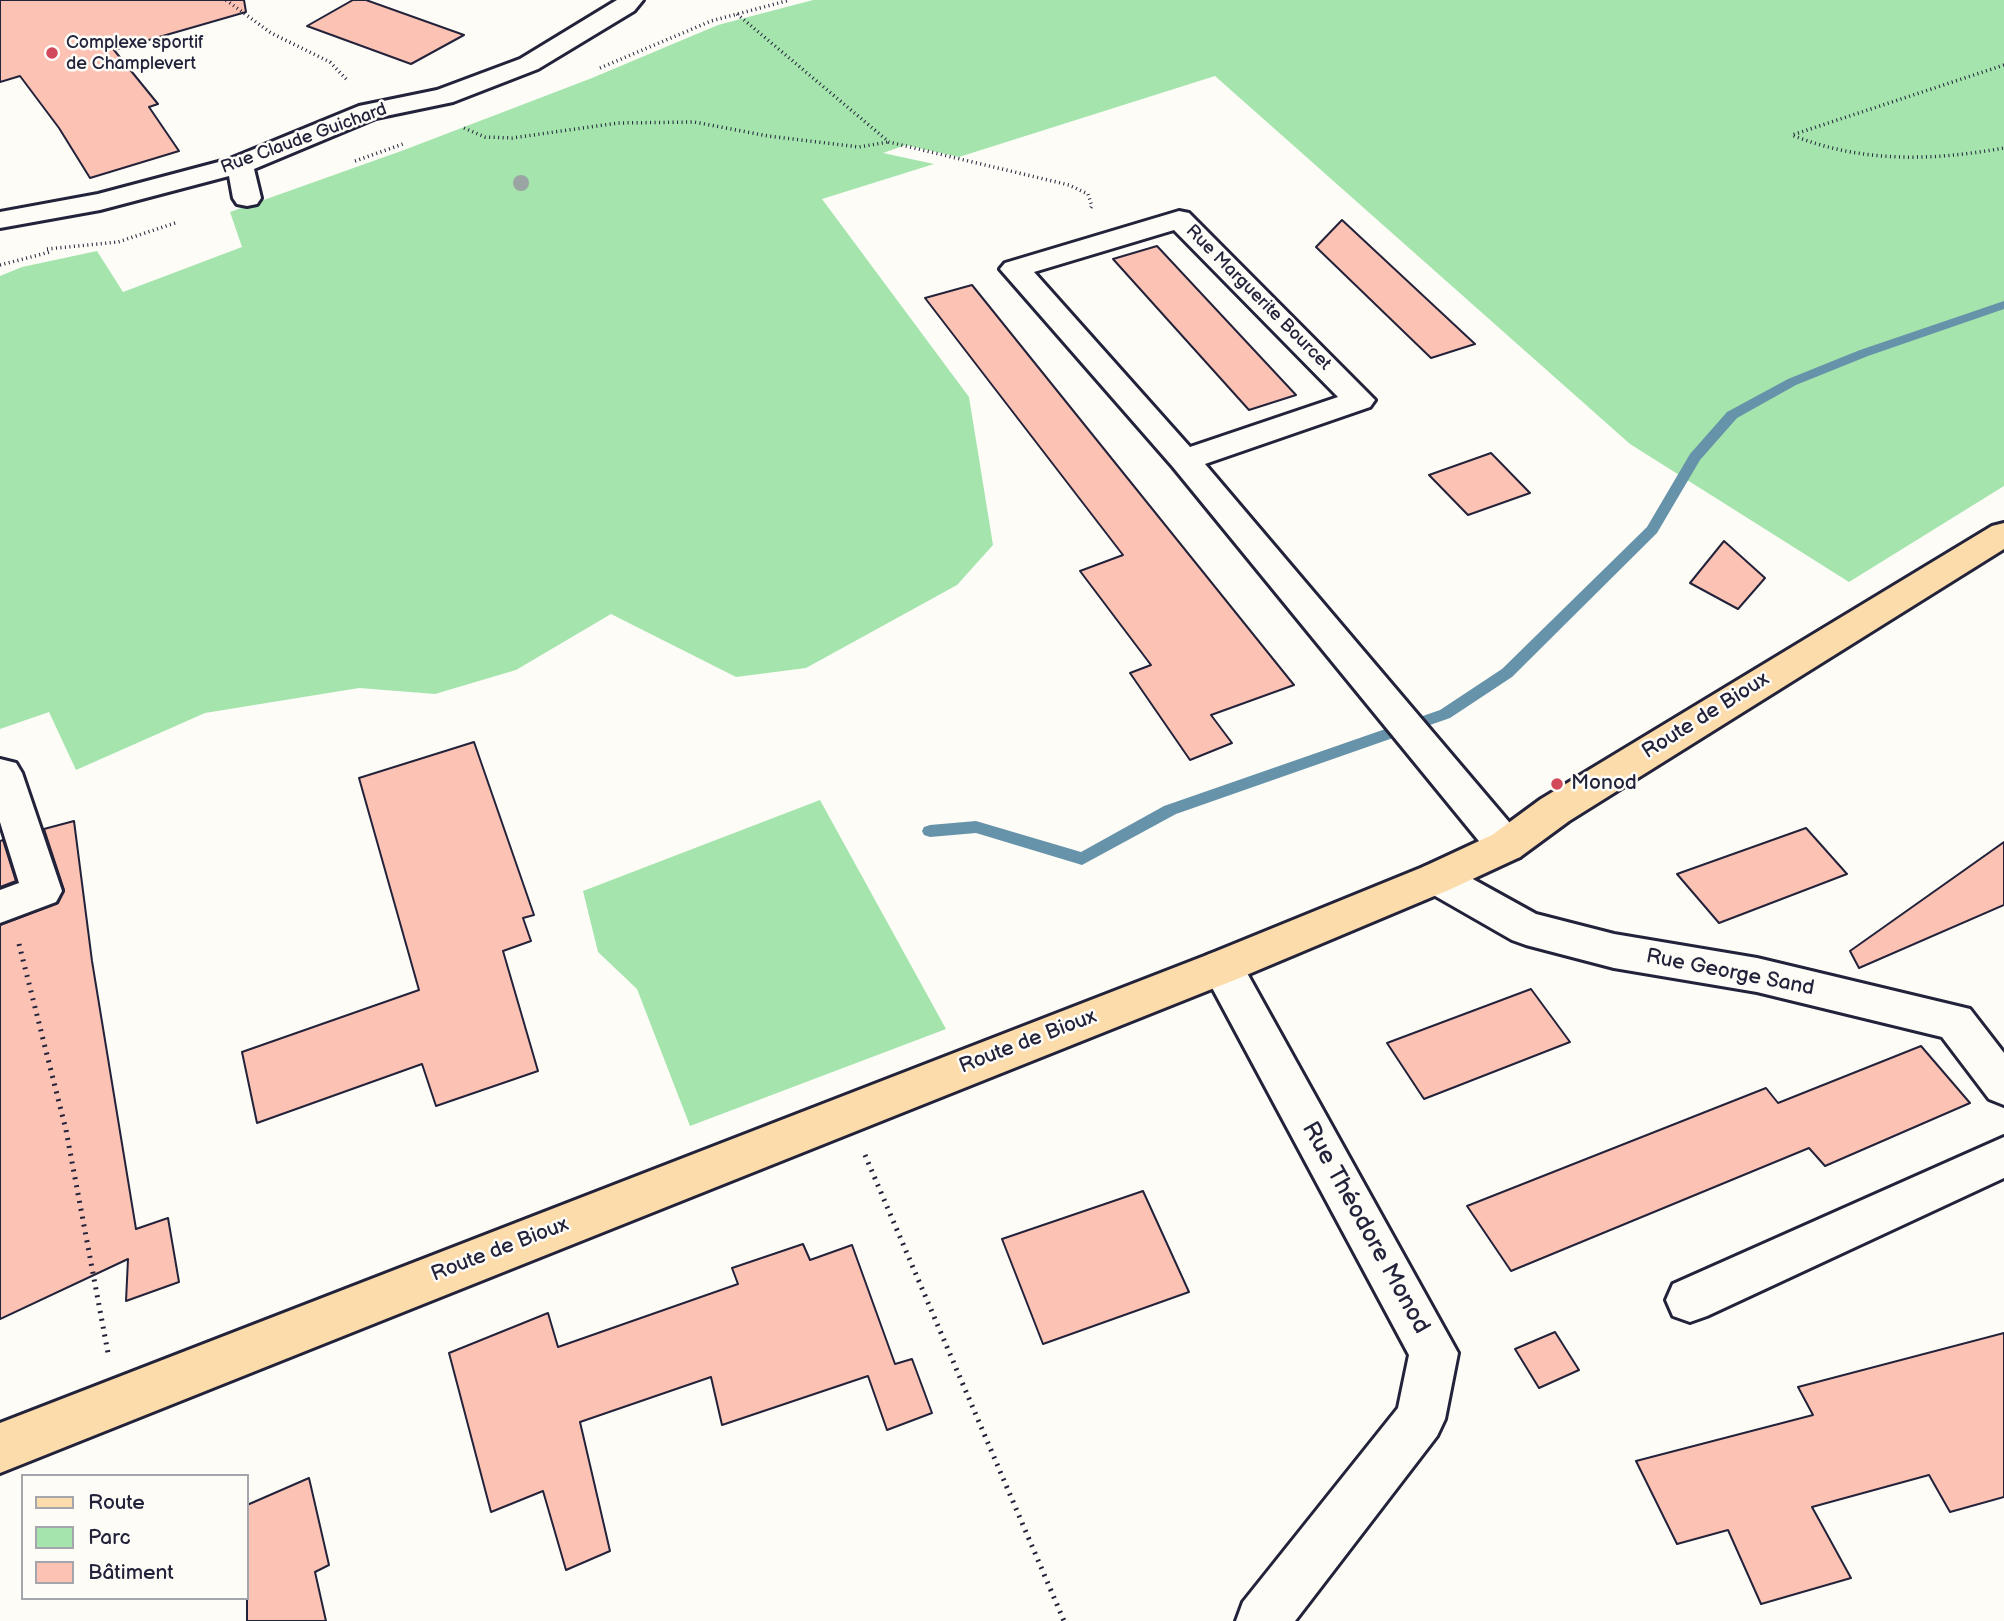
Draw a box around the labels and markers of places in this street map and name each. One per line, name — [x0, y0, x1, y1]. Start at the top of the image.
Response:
place label: Complexe sportif de Champlevert — [66, 32, 204, 74]
marker: Complexe sportif de Champlevert — [44, 45, 60, 61]
place label: Monod — [1571, 771, 1637, 797]
marker: Monod — [1549, 776, 1565, 792]

